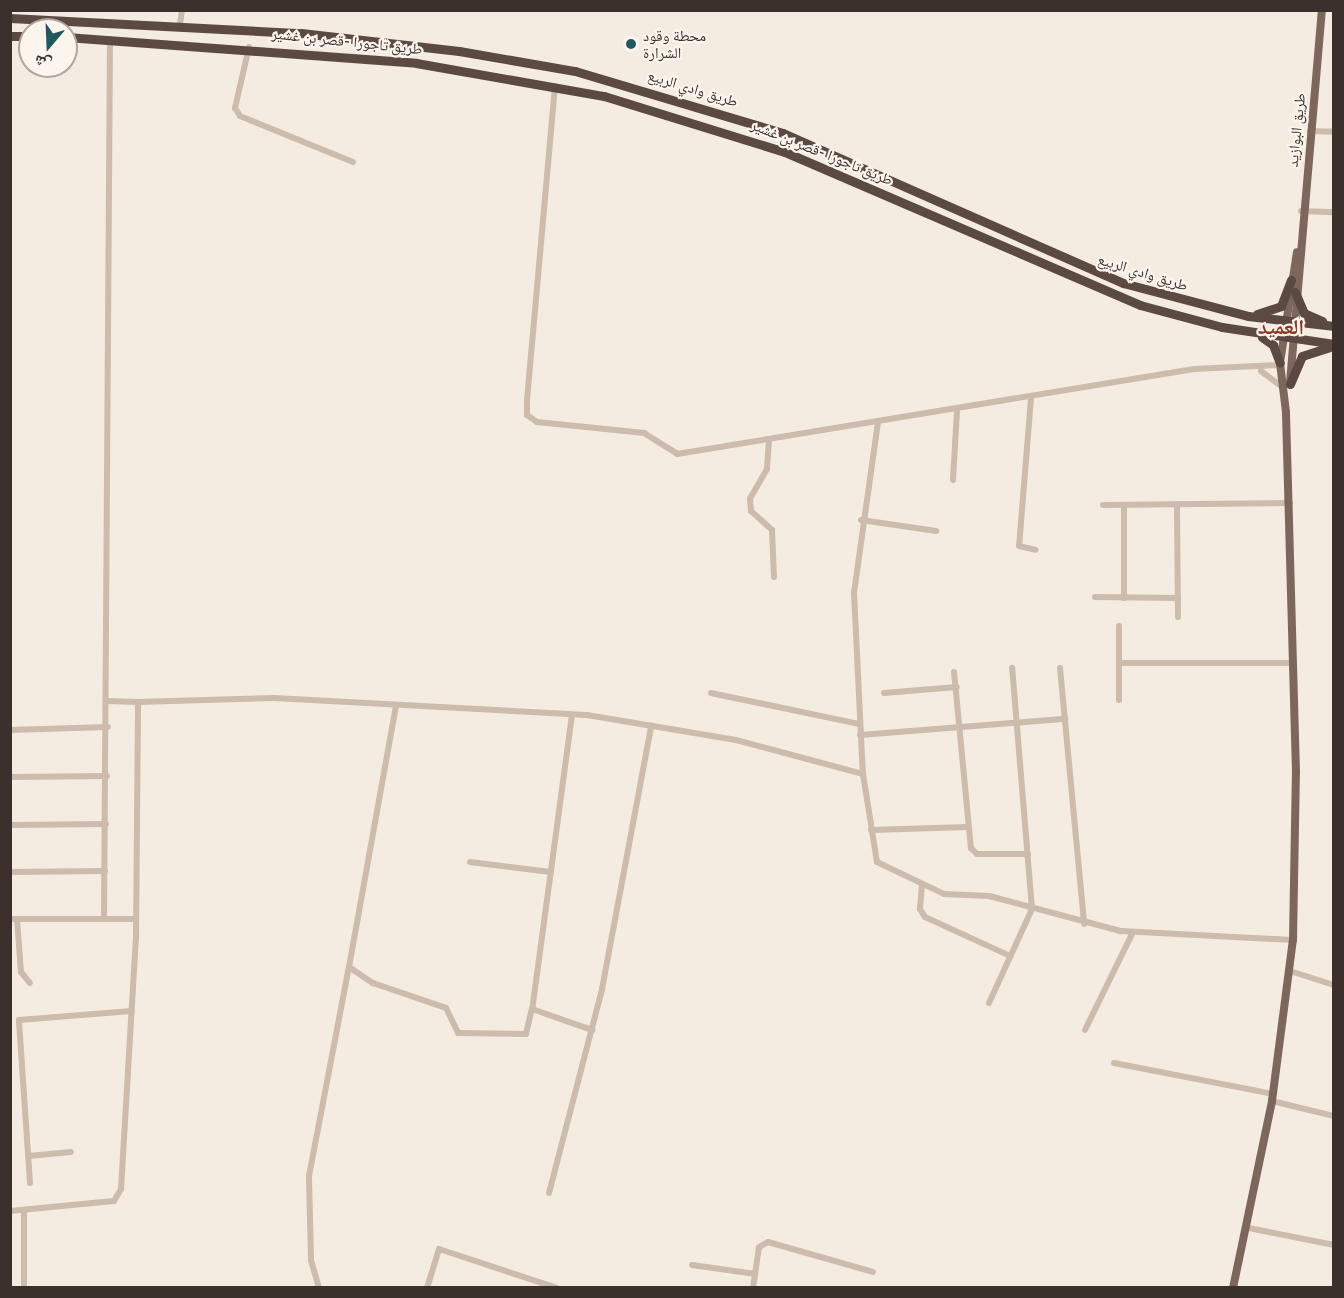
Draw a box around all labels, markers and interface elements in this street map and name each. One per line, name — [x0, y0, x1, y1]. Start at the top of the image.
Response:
north arrow — [18, 18, 78, 78]
street label: طريق تاجورا -قصر بن غشير — [271, 24, 423, 58]
place label: محطة وقود الشرارة — [643, 26, 706, 61]
marker: محطة وقود الشرارة — [624, 37, 638, 51]
text: ش — [32, 51, 54, 75]
street label: طريق وادي الربيع — [646, 66, 740, 110]
street label: طريق البوازيد — [1283, 92, 1309, 168]
street label: طريق تاجورا -قصر بن غشير — [748, 115, 896, 189]
street label: طريق وادي الربيع — [1096, 250, 1190, 294]
district label: العميد — [1258, 313, 1304, 339]

